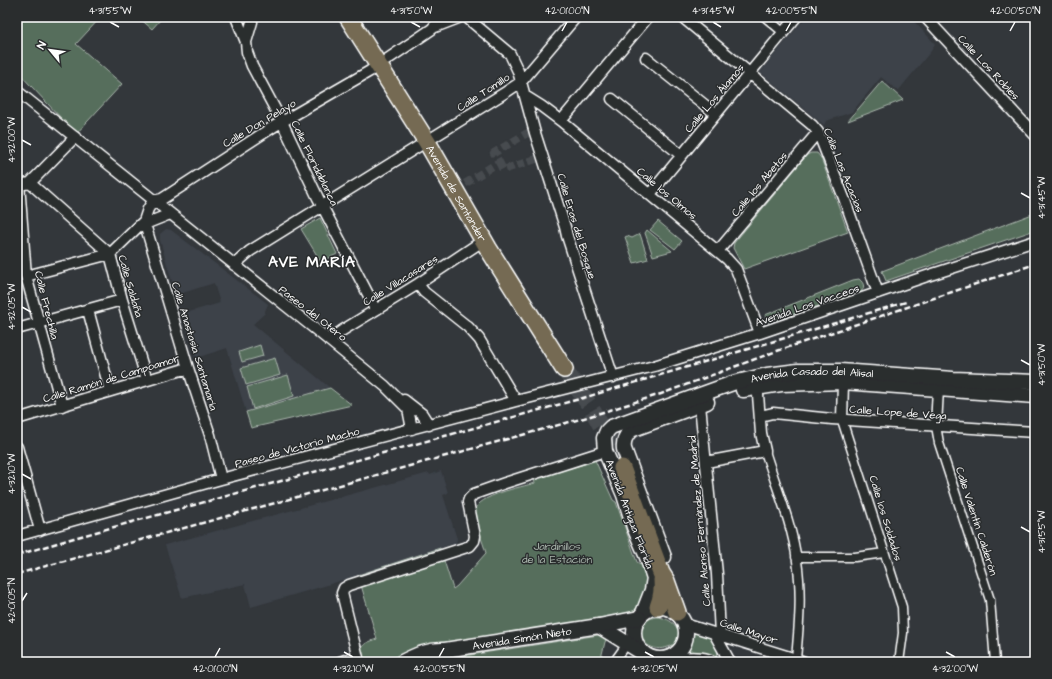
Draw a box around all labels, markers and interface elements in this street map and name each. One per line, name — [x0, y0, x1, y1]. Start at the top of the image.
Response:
text: 4°31'55"W — [89, 4, 132, 18]
text: 4°31'50"W — [390, 4, 433, 18]
text: 42°01'00"N — [544, 4, 590, 18]
text: 4°31'45"W — [692, 4, 735, 18]
text: 42°00'55"N — [765, 4, 817, 18]
text: 42°00'50"N — [990, 4, 1041, 18]
north arrow — [30, 30, 70, 70]
street label: Calle Los Robles — [954, 31, 1023, 104]
text: N — [33, 39, 50, 52]
street label: Calle Los Álamos — [681, 60, 748, 136]
street label: Calle Tomillo — [454, 69, 513, 115]
street label: Calle Don Pelayo — [220, 95, 300, 152]
text: 4°32'00"W — [5, 116, 19, 163]
street label: Calle Floridablanca — [287, 118, 342, 209]
street label: Calle Las Acacias — [820, 126, 867, 215]
street label: Avenida de Santander — [422, 143, 490, 244]
street label: Calle los Abetos — [728, 148, 791, 220]
street label: Calle los Olmos — [633, 164, 700, 223]
street label: Calle Eras del Bosque — [553, 171, 600, 281]
text: 4°31'45"W — [1035, 176, 1049, 219]
street label: Calle Villacasares — [360, 251, 441, 310]
district label: AVE MARÍA — [268, 252, 356, 273]
street label: Calle Saldaña — [114, 253, 147, 319]
street label: Calle Frechilla — [31, 269, 62, 341]
street label: Calle Anastasia Santamaría — [168, 280, 221, 413]
street label: Avenida Los Vacceos — [753, 280, 862, 330]
street label: Paseo del Otero — [276, 282, 350, 345]
text: 4°32'05"W — [5, 283, 19, 330]
text: 4°31'50"W — [1035, 343, 1049, 386]
street label: Calle Ramón de Campoamor — [41, 351, 181, 406]
street label: Avenida Casado del Alisal — [749, 364, 874, 387]
street label: Calle Lope de Vega — [849, 402, 948, 424]
street label: Paseo de Victorio Macho — [233, 423, 362, 471]
street label: Calle Alonso Fernández de Madrid — [685, 435, 714, 607]
text: 4°32'10"W — [5, 453, 19, 494]
street label: Avenida Antigua Florida — [601, 457, 657, 572]
street label: Calle Valentín Calderón — [952, 465, 1001, 578]
street label: Calle los Soldados — [865, 474, 906, 563]
text: 4°31'55"W — [1035, 510, 1049, 553]
park label: Jardinillos de la Estación — [522, 539, 593, 567]
text: 42°01'05"N — [5, 578, 19, 624]
street label: Calle Mayor — [718, 615, 780, 649]
street label: Avenida Simón Nieto — [471, 623, 573, 654]
text: 42°01'00"N — [192, 662, 238, 676]
text: 4°32'10"W — [333, 662, 374, 676]
text: 42°00'55"N — [413, 662, 465, 676]
text: 4°32'05"W — [631, 662, 678, 676]
text: 4°32'00"W — [932, 662, 979, 676]

